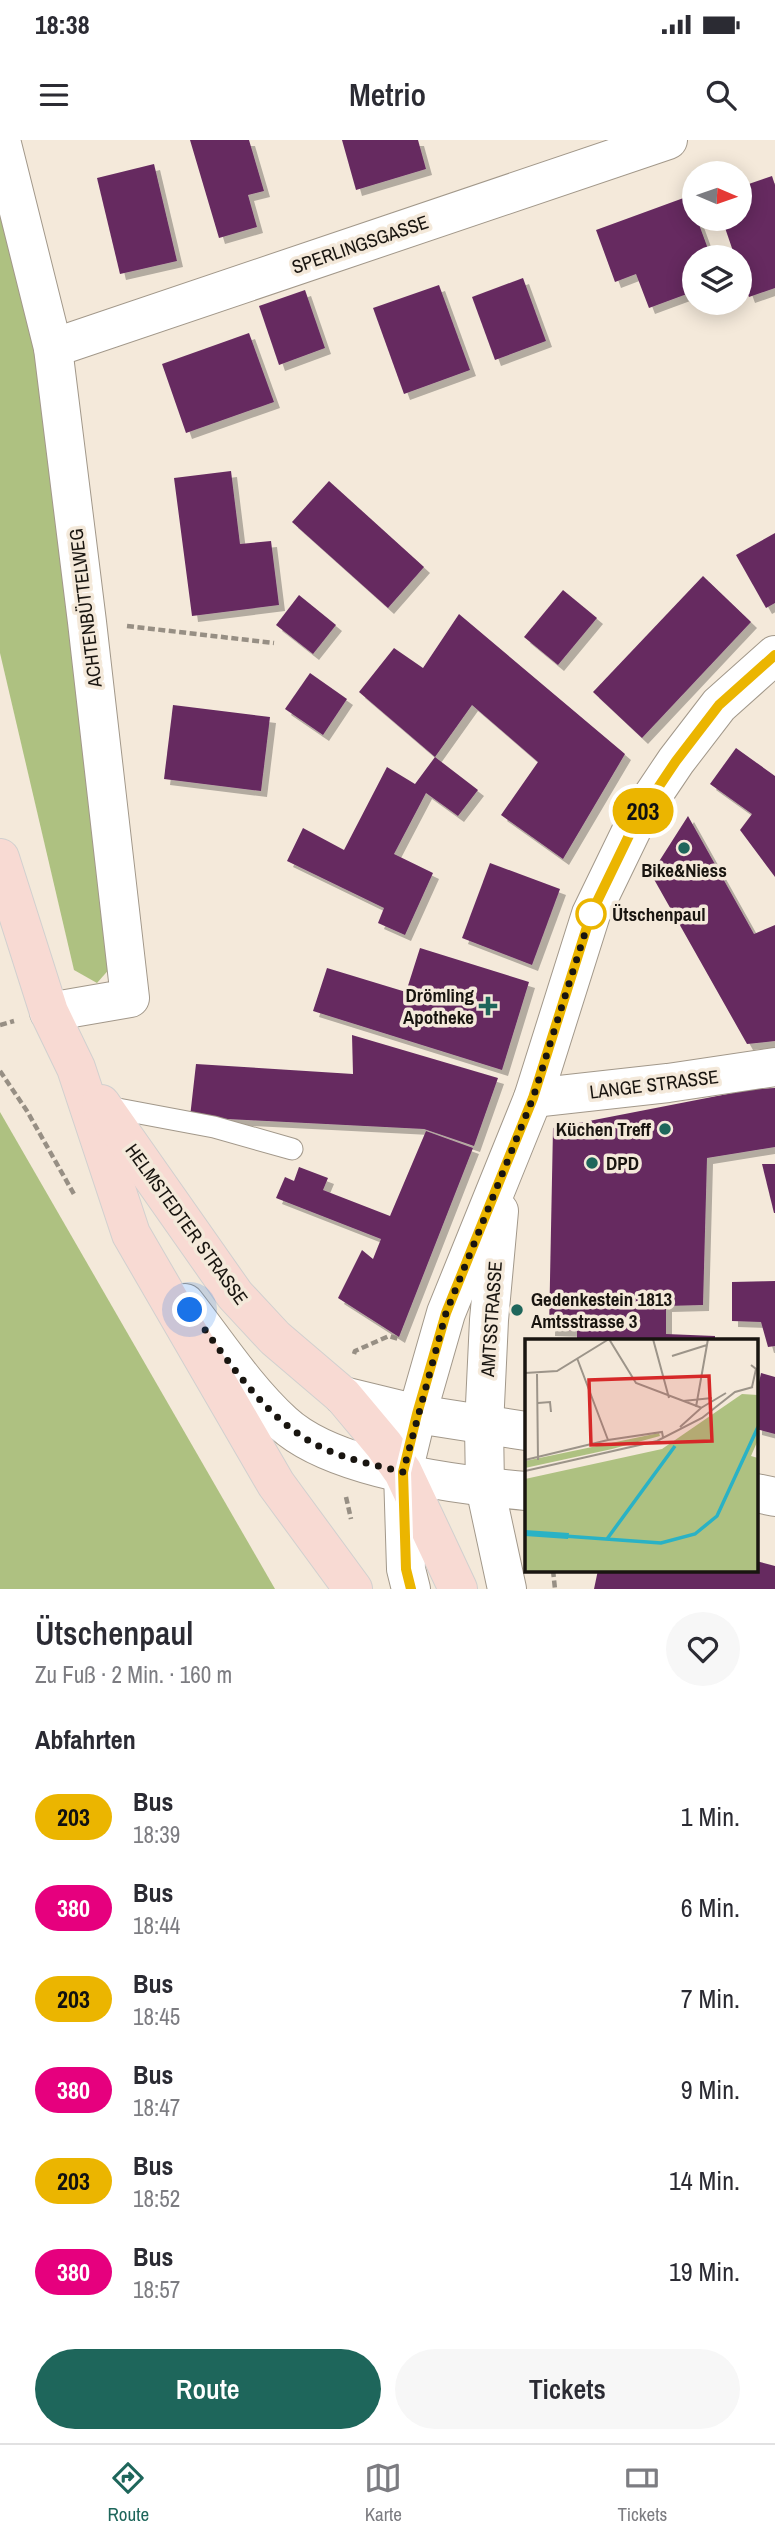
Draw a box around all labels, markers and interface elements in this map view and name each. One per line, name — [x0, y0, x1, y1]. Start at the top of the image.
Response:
text: 18:38 — [35, 7, 90, 42]
text: Metrio — [349, 73, 426, 116]
icon: menu — [35, 76, 73, 114]
icon: search — [702, 76, 740, 114]
north arrow — [682, 161, 752, 231]
map controls — [682, 161, 752, 315]
street label: SPERLINGSGASSE — [288, 208, 432, 280]
button: layers — [682, 245, 752, 315]
street label: ACHTENBÜTTELWEG — [62, 527, 108, 690]
line badge: 203 — [603, 788, 683, 834]
text: 203 — [627, 795, 659, 827]
marker: Bike&Niess — [676, 840, 692, 856]
place label: Bike&Niess — [641, 857, 727, 883]
marker: Ütschenpaul — [576, 899, 606, 929]
place label: Ütschenpaul — [612, 901, 706, 927]
place label: Drömling Apotheke — [403, 982, 474, 1030]
marker: Drömling Apotheke — [480, 998, 496, 1014]
street label: LANGE STRASSE — [588, 1063, 720, 1105]
place label: Küchen Treff — [556, 1116, 652, 1142]
marker: Küchen Treff — [657, 1121, 673, 1137]
street label: HELMSTEDTER STRASSE — [120, 1138, 254, 1310]
place label: DPD — [606, 1150, 639, 1176]
marker: DPD — [584, 1155, 600, 1171]
street label: AMTSSTRASSE — [474, 1260, 508, 1379]
place label: Gedenkestein 1813 Amtsstrasse 3 — [531, 1286, 673, 1334]
your location — [172, 1292, 207, 1327]
marker: Gedenkestein 1813 Amtsstrasse 3 — [509, 1302, 525, 1318]
inset map — [525, 1339, 758, 1572]
text: Ütschenpaul — [35, 1611, 193, 1655]
button: heart — [666, 1612, 740, 1686]
text: Zu Fuß · 2 Min. · 160 m — [35, 1659, 232, 1690]
text: Abfahrten — [35, 1722, 136, 1757]
text: Bus — [133, 1784, 173, 1819]
text: 1 Min. — [681, 1799, 740, 1834]
text: 203 — [57, 1801, 90, 1833]
text: 18:39 — [133, 1819, 180, 1850]
text: Bus — [133, 1875, 173, 1910]
text: 6 Min. — [681, 1890, 740, 1925]
text: 380 — [57, 1892, 90, 1924]
text: 18:44 — [133, 1910, 180, 1941]
text: Bus — [133, 1966, 173, 2001]
text: 7 Min. — [681, 1981, 740, 2016]
text: 203 — [57, 1983, 90, 2015]
text: 18:45 — [133, 2001, 180, 2032]
text: Bus — [133, 2057, 173, 2092]
text: 9 Min. — [681, 2072, 740, 2107]
text: 380 — [57, 2074, 90, 2106]
text: 18:47 — [133, 2092, 180, 2123]
text: Bus — [133, 2148, 173, 2183]
text: 14 Min. — [669, 2163, 740, 2198]
text: 203 — [57, 2165, 90, 2197]
text: 18:52 — [133, 2183, 180, 2214]
text: Bus — [133, 2239, 173, 2274]
text: 19 Min. — [669, 2254, 740, 2289]
text: 380 — [57, 2256, 90, 2288]
text: 18:57 — [133, 2274, 180, 2305]
button: Route — [35, 2349, 381, 2429]
button: Tickets — [395, 2349, 740, 2429]
tab: Route — [108, 2459, 149, 2527]
tab: Karte — [364, 2459, 402, 2527]
tab: Tickets — [618, 2459, 667, 2527]

